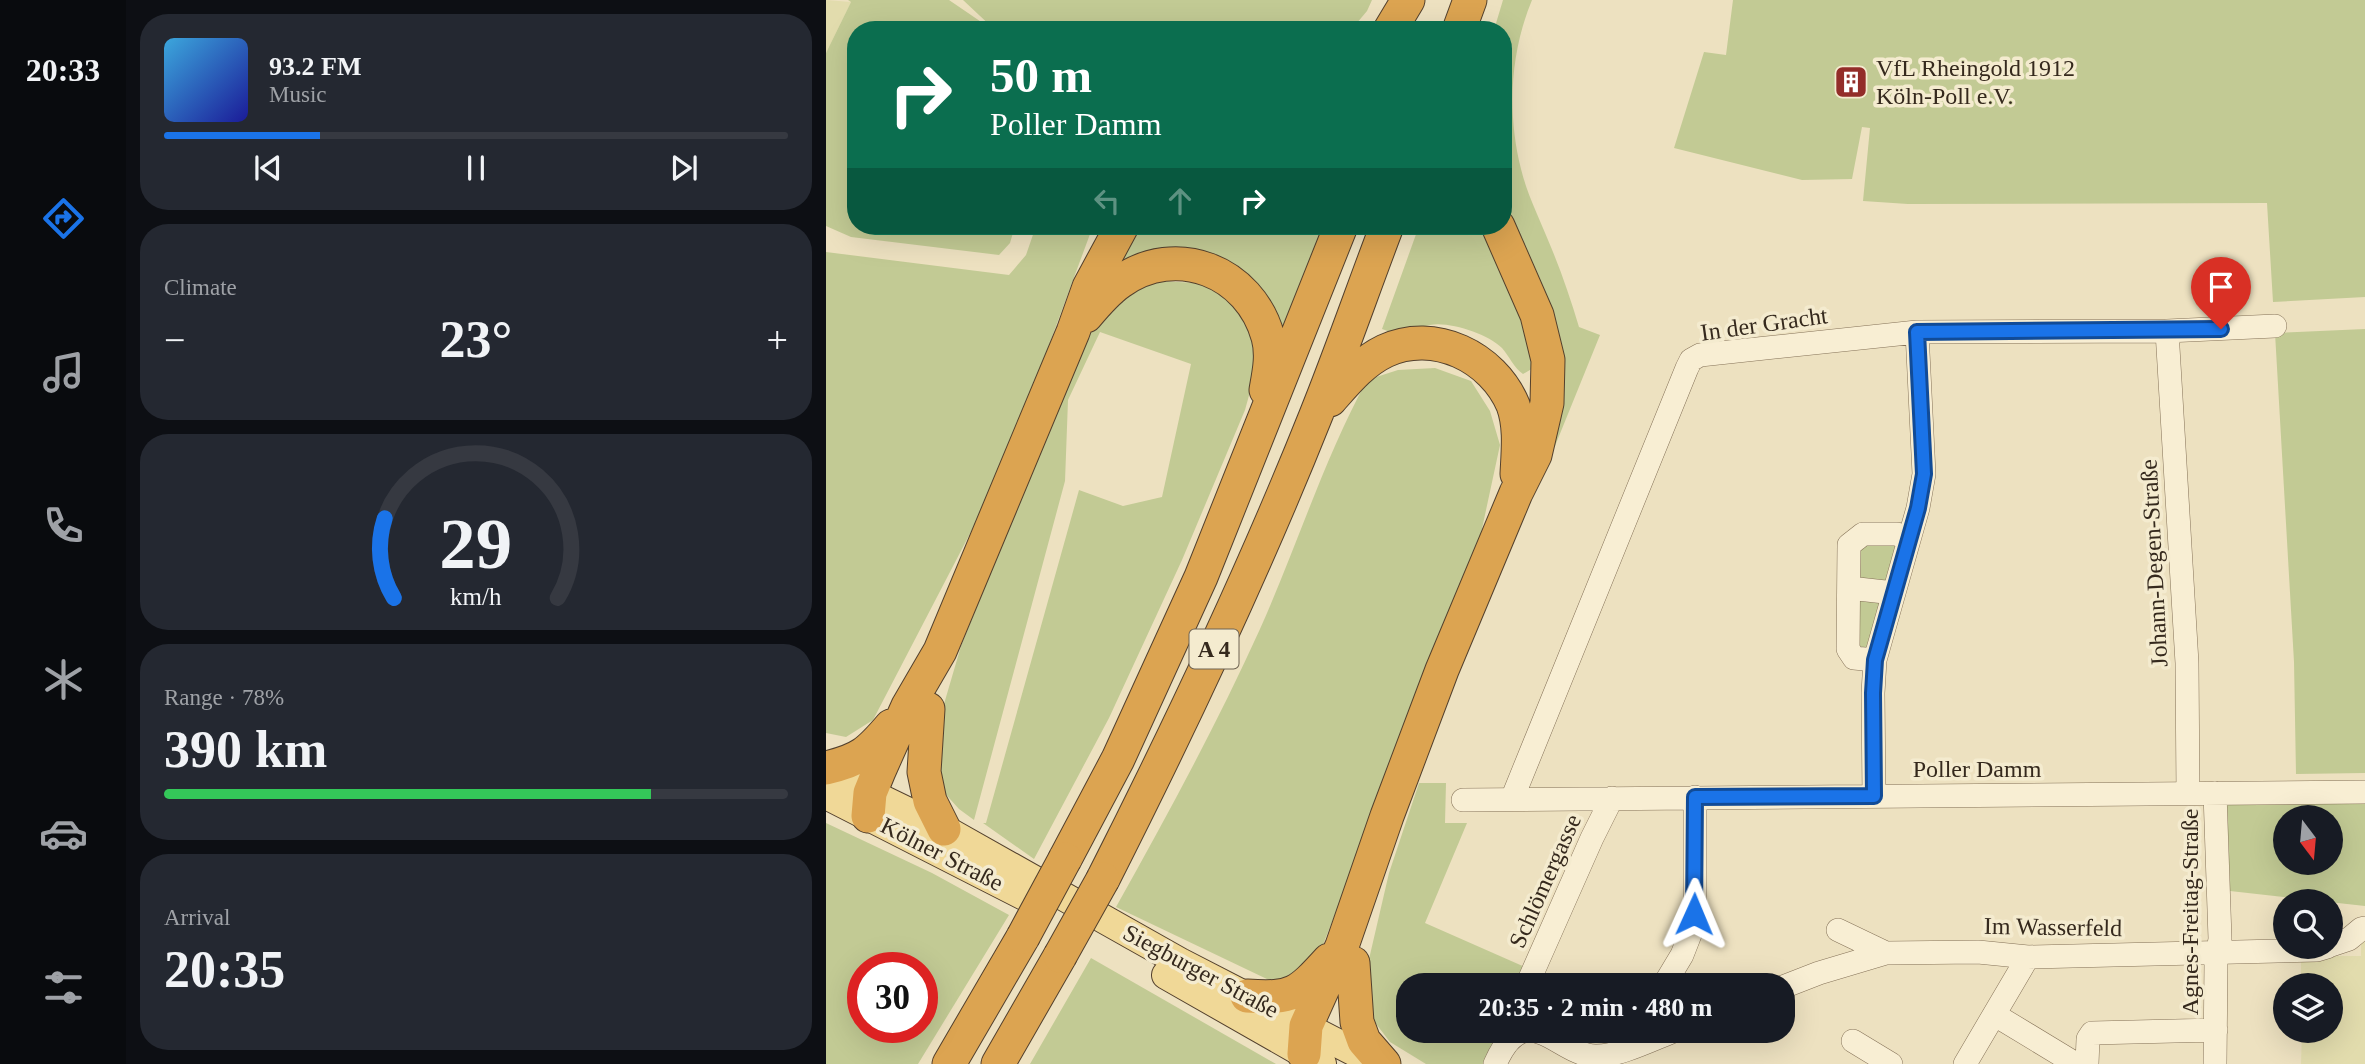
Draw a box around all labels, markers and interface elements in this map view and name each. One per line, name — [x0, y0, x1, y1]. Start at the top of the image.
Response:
text: 50 m — [990, 48, 1092, 103]
icon: right — [875, 49, 966, 140]
text: 20:33 — [26, 52, 100, 88]
text: 93.2 FM — [269, 52, 361, 81]
place label: VfL Rheingold 1912 Köln-Poll e.V. — [1876, 55, 2075, 109]
building icon: VfL Rheingold 1912 Köln-Poll e.V. — [1832, 63, 1870, 101]
text: Music — [269, 82, 327, 107]
text: Poller Damm — [990, 106, 1162, 142]
icon: previous — [249, 149, 287, 187]
icon: pause — [457, 149, 495, 187]
icon: next — [665, 149, 703, 187]
icon: left — [1088, 182, 1126, 220]
icon: ahead — [1161, 182, 1199, 220]
icon: right — [1234, 182, 1272, 220]
icon: directions — [39, 194, 88, 243]
pin — [2191, 257, 2251, 329]
icon: arrive — [2202, 268, 2240, 306]
text: Climate — [164, 275, 237, 300]
street label: In der Gracht — [1699, 302, 1829, 346]
text: 23° — [440, 311, 512, 368]
text: − — [164, 319, 185, 361]
text: + — [767, 319, 788, 361]
icon: music — [39, 348, 88, 397]
street label: Johann-Degen-Straße — [2136, 458, 2172, 668]
icon: phone — [39, 501, 88, 550]
text: 29 — [440, 503, 512, 584]
text: km/h — [450, 583, 502, 610]
road number: A 4 — [1190, 629, 1238, 668]
icon: climate — [39, 655, 88, 704]
text: Range · 78% — [164, 685, 284, 710]
text: 390 km — [164, 721, 327, 778]
street label: Poller Damm — [1913, 756, 2042, 782]
north arrow — [2273, 805, 2343, 875]
map controls — [2273, 805, 2343, 1043]
icon: car — [39, 809, 88, 858]
street label: Agnes-Freitag-Straße — [2177, 809, 2203, 1015]
street label: Schlömergasse — [1504, 810, 1586, 952]
street label: Kölner Straße — [876, 812, 1008, 896]
position arrow — [1657, 877, 1731, 951]
button: search — [2273, 889, 2343, 959]
text: Arrival — [164, 905, 230, 930]
street label: Im Wasserfeld — [1984, 913, 2122, 941]
street label: Siegburger Straße — [1119, 919, 1283, 1023]
text: 20:35 — [164, 941, 285, 998]
speed limit sign: 30 — [847, 952, 938, 1043]
icon: filters — [39, 963, 88, 1012]
button: layers — [2273, 973, 2343, 1043]
text: 20:35 · 2 min · 480 m — [1479, 993, 1713, 1022]

